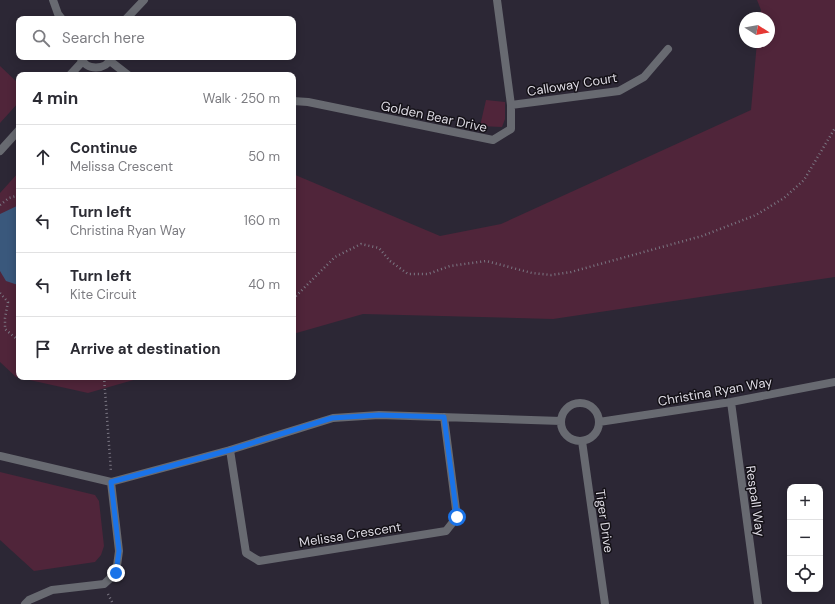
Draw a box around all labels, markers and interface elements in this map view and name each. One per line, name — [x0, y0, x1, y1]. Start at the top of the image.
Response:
north arrow — [739, 12, 775, 48]
search box — [16, 16, 296, 60]
icon: search — [30, 27, 52, 49]
text: Search here — [62, 28, 145, 48]
street label: Calloway Court — [526, 69, 618, 100]
text: 4 min — [32, 87, 78, 109]
text: Walk · 250 m — [203, 90, 280, 107]
street label: Golden Bear Drive — [379, 97, 489, 136]
text: Continue — [70, 138, 138, 158]
icon: ahead — [32, 146, 54, 168]
text: 50 m — [248, 148, 280, 165]
text: Melissa Crescent — [70, 158, 173, 175]
text: Turn left — [70, 202, 131, 222]
icon: left — [32, 210, 54, 232]
text: 160 m — [244, 212, 280, 229]
text: Christina Ryan Way — [70, 222, 186, 239]
text: Turn left — [70, 266, 131, 286]
icon: left — [32, 274, 54, 296]
text: 40 m — [248, 276, 280, 293]
text: Kite Circuit — [70, 286, 137, 303]
icon: arrive — [32, 338, 54, 360]
text: Arrive at destination — [70, 339, 221, 359]
street label: Christina Ryan Way — [657, 373, 774, 410]
street label: Respall Way — [742, 464, 769, 538]
map controls — [787, 484, 823, 592]
button: + — [787, 484, 823, 520]
street label: Tiger Drive — [592, 488, 617, 554]
route start — [448, 508, 466, 526]
street label: Melissa Crescent — [298, 518, 402, 551]
button: − — [787, 520, 823, 556]
button: locate — [787, 556, 823, 592]
route end — [107, 564, 125, 582]

